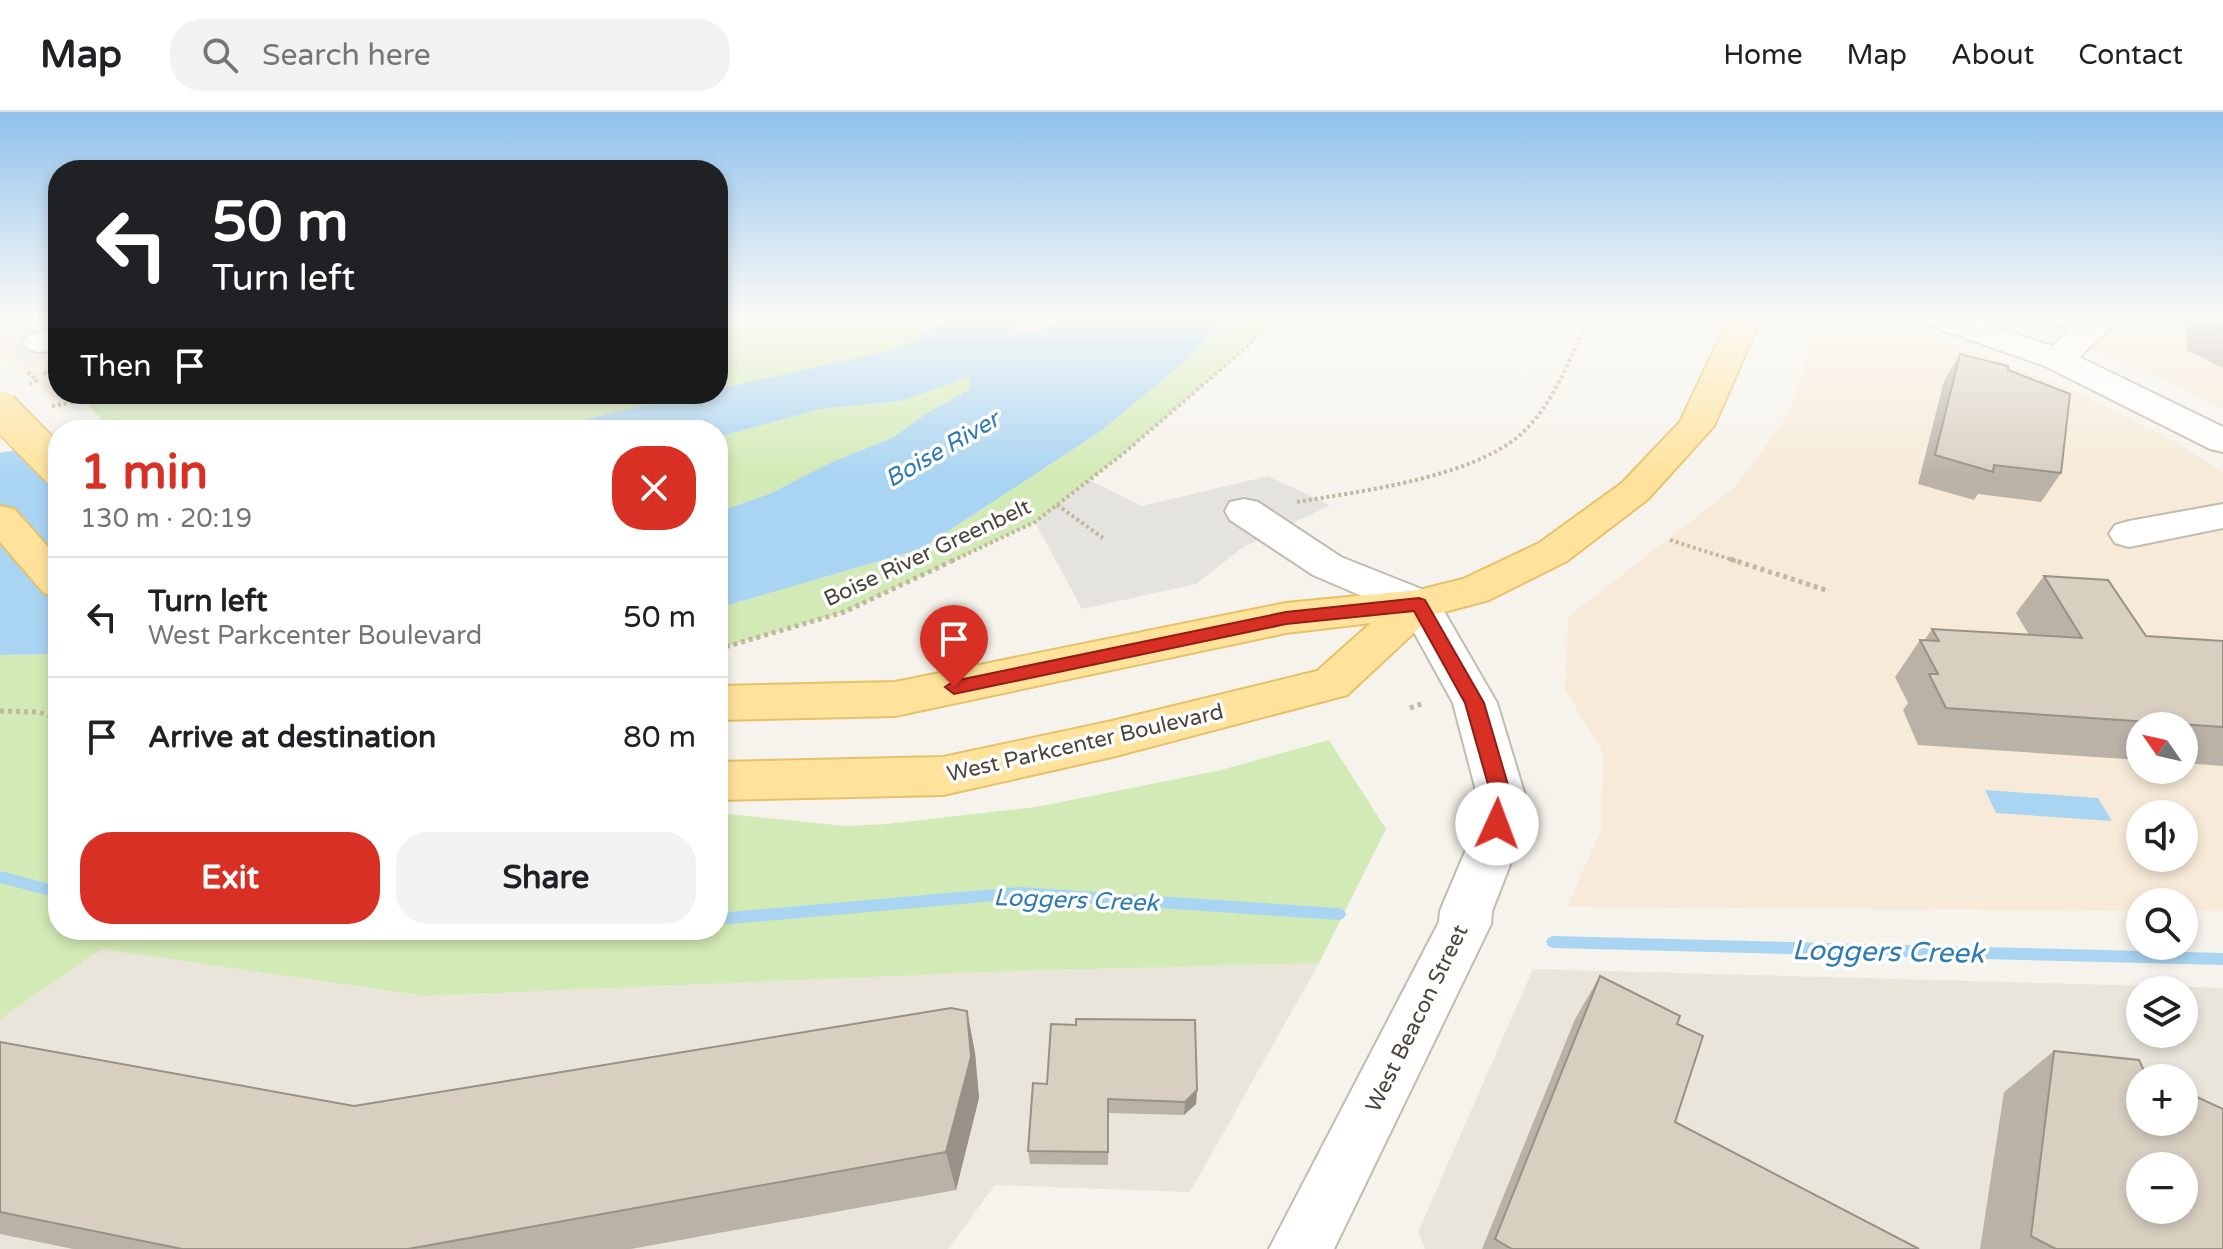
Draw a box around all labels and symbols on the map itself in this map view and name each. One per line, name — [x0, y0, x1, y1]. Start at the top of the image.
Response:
water label: Boise River — [880, 404, 1007, 494]
street label: Boise River Greenbelt — [820, 494, 1035, 612]
pin — [920, 605, 988, 687]
street label: West Parkcenter Boulevard — [945, 699, 1226, 787]
north arrow — [2126, 712, 2198, 784]
position arrow — [1455, 782, 1539, 866]
water label: Loggers Creek — [993, 883, 1161, 918]
street label: West Beacon Street — [1360, 920, 1474, 1116]
water label: Loggers Creek — [1792, 933, 1986, 971]

